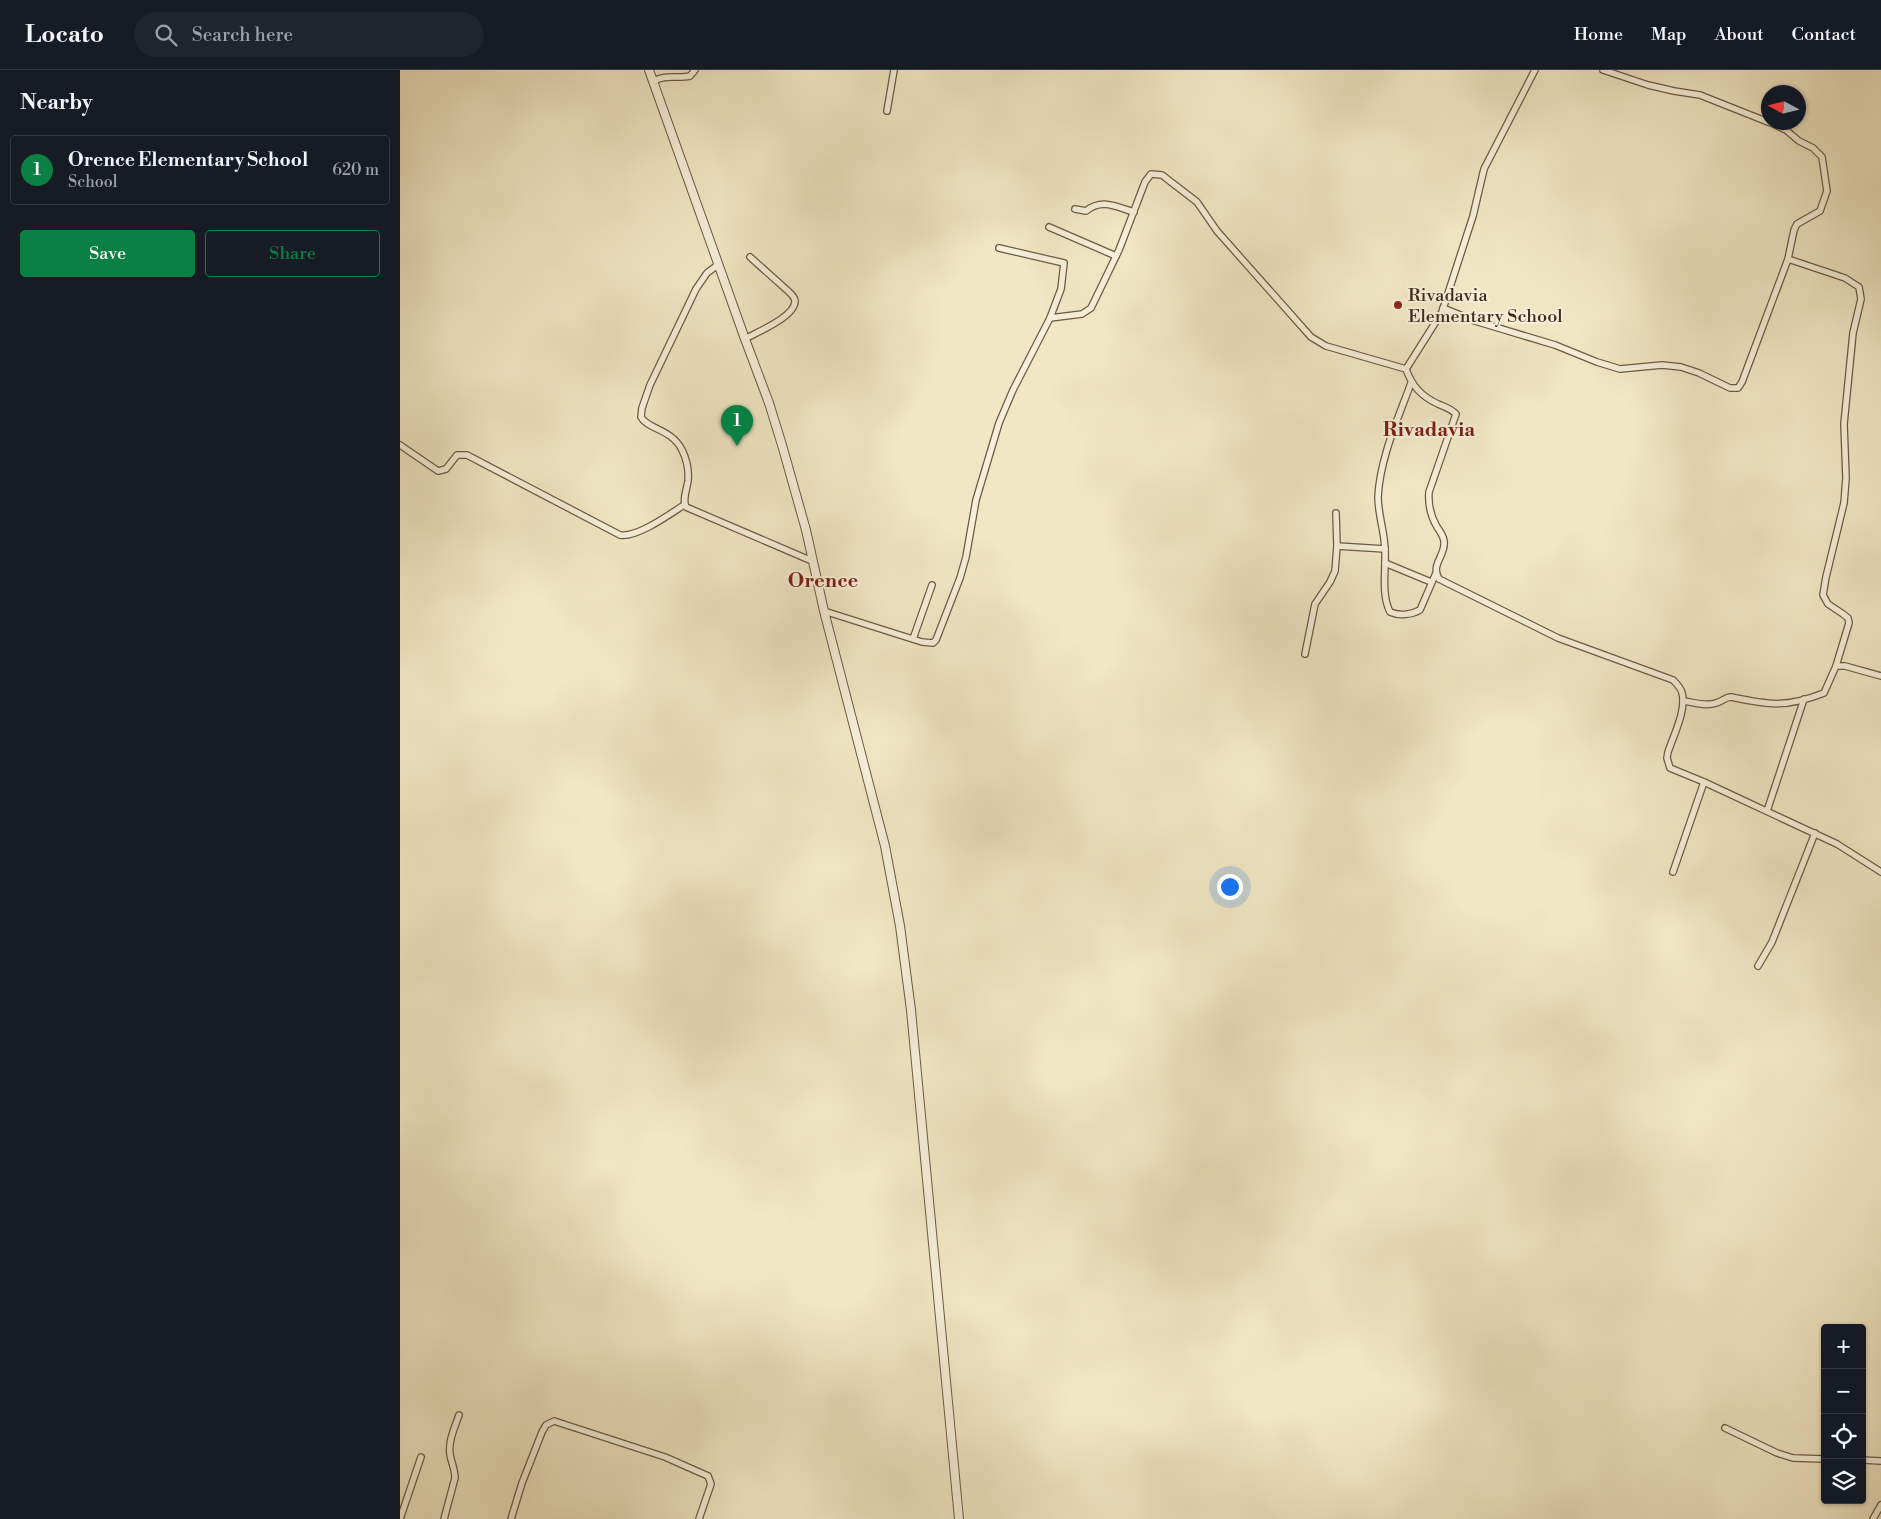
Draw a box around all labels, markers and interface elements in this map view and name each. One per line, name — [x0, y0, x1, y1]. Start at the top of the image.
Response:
search box — [134, 12, 484, 57]
text: Locato — [25, 20, 104, 50]
icon: search — [152, 21, 180, 49]
text: Search here — [192, 23, 293, 47]
text: Home — [1574, 23, 1623, 46]
text: Map — [1651, 23, 1687, 46]
text: About — [1715, 23, 1764, 46]
text: Contact — [1792, 23, 1856, 46]
north arrow — [1761, 85, 1806, 130]
text: Nearby — [20, 90, 93, 116]
text: Orence Elementary School — [68, 148, 308, 172]
text: 1 — [33, 160, 41, 180]
text: 620 m — [332, 160, 379, 180]
text: School — [68, 172, 117, 192]
button: Save — [20, 230, 195, 277]
button: Share — [205, 230, 380, 277]
place label: Rivadavia Elementary School — [1408, 284, 1563, 328]
marker: Rivadavia Elementary School — [1392, 299, 1404, 311]
pin: 1 — [721, 405, 753, 446]
district label: Rivadavia — [1383, 418, 1475, 443]
district label: Orence — [788, 569, 859, 594]
your location — [1217, 874, 1243, 900]
map controls — [1821, 1324, 1866, 1504]
button: + — [1821, 1324, 1866, 1369]
button: − — [1821, 1369, 1866, 1414]
button: locate — [1821, 1414, 1866, 1459]
button: layers — [1821, 1459, 1866, 1504]

